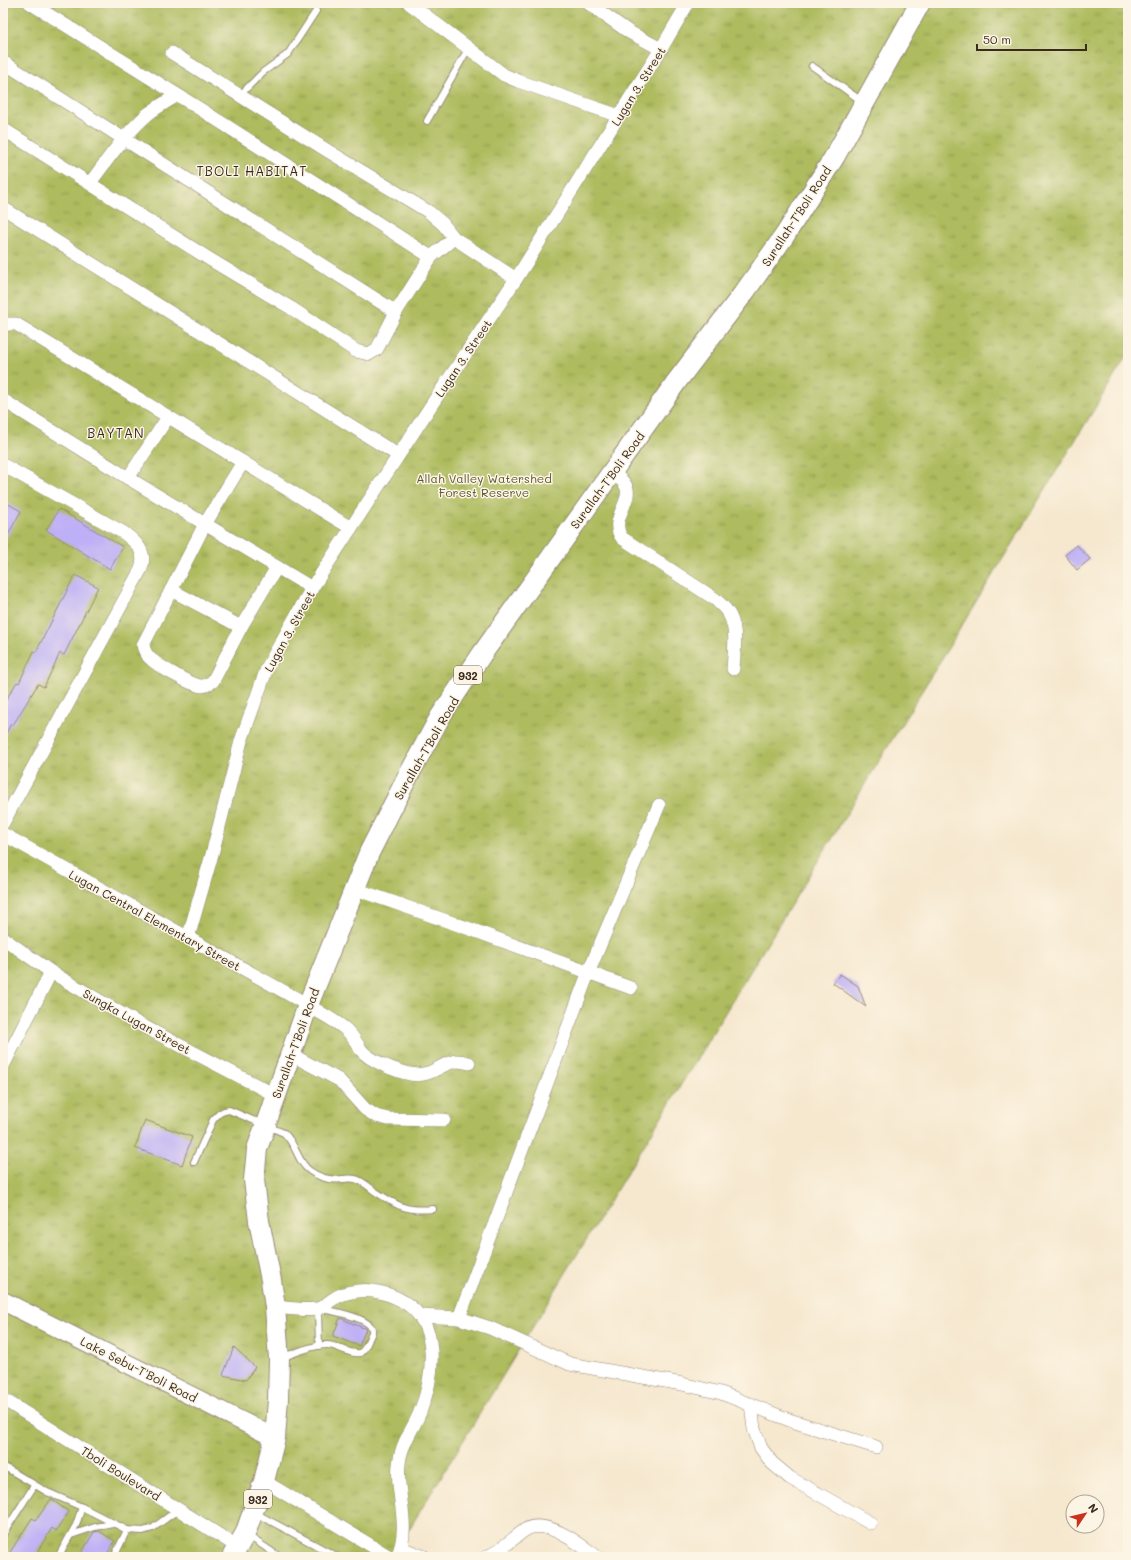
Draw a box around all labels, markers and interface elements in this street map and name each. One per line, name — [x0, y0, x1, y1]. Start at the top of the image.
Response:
scale bar — [977, 26, 1086, 52]
text: 50 m — [983, 31, 1011, 47]
street label: Lugan 3. Street — [607, 43, 669, 129]
district label: TBOLI HABITAT — [197, 162, 307, 179]
street label: Surallah-T'Boli Road — [758, 162, 835, 269]
street label: Lugan 3. Street — [431, 316, 495, 400]
district label: BAYTAN — [87, 424, 145, 441]
street label: Surallah-T'Boli Road — [566, 428, 648, 532]
park label: Allah Valley Watershed Forest Reserve — [416, 470, 552, 500]
street label: Lugan 3. Street — [260, 588, 318, 674]
road number: 932 — [454, 666, 482, 684]
street label: Surallah-T'Boli Road — [390, 693, 462, 802]
street label: Lugan Central Elementary Street — [66, 866, 244, 974]
street label: Sungka Lugan Street — [80, 985, 194, 1057]
street label: Surallah-T'Boli Road — [268, 985, 323, 1100]
street label: Lake Sebu-T'Boli Road — [78, 1333, 201, 1406]
street label: Tboli Boulevard — [78, 1442, 164, 1504]
road number: 932 — [244, 1490, 272, 1508]
north arrow — [1065, 1494, 1105, 1534]
text: N — [1085, 1500, 1102, 1516]

